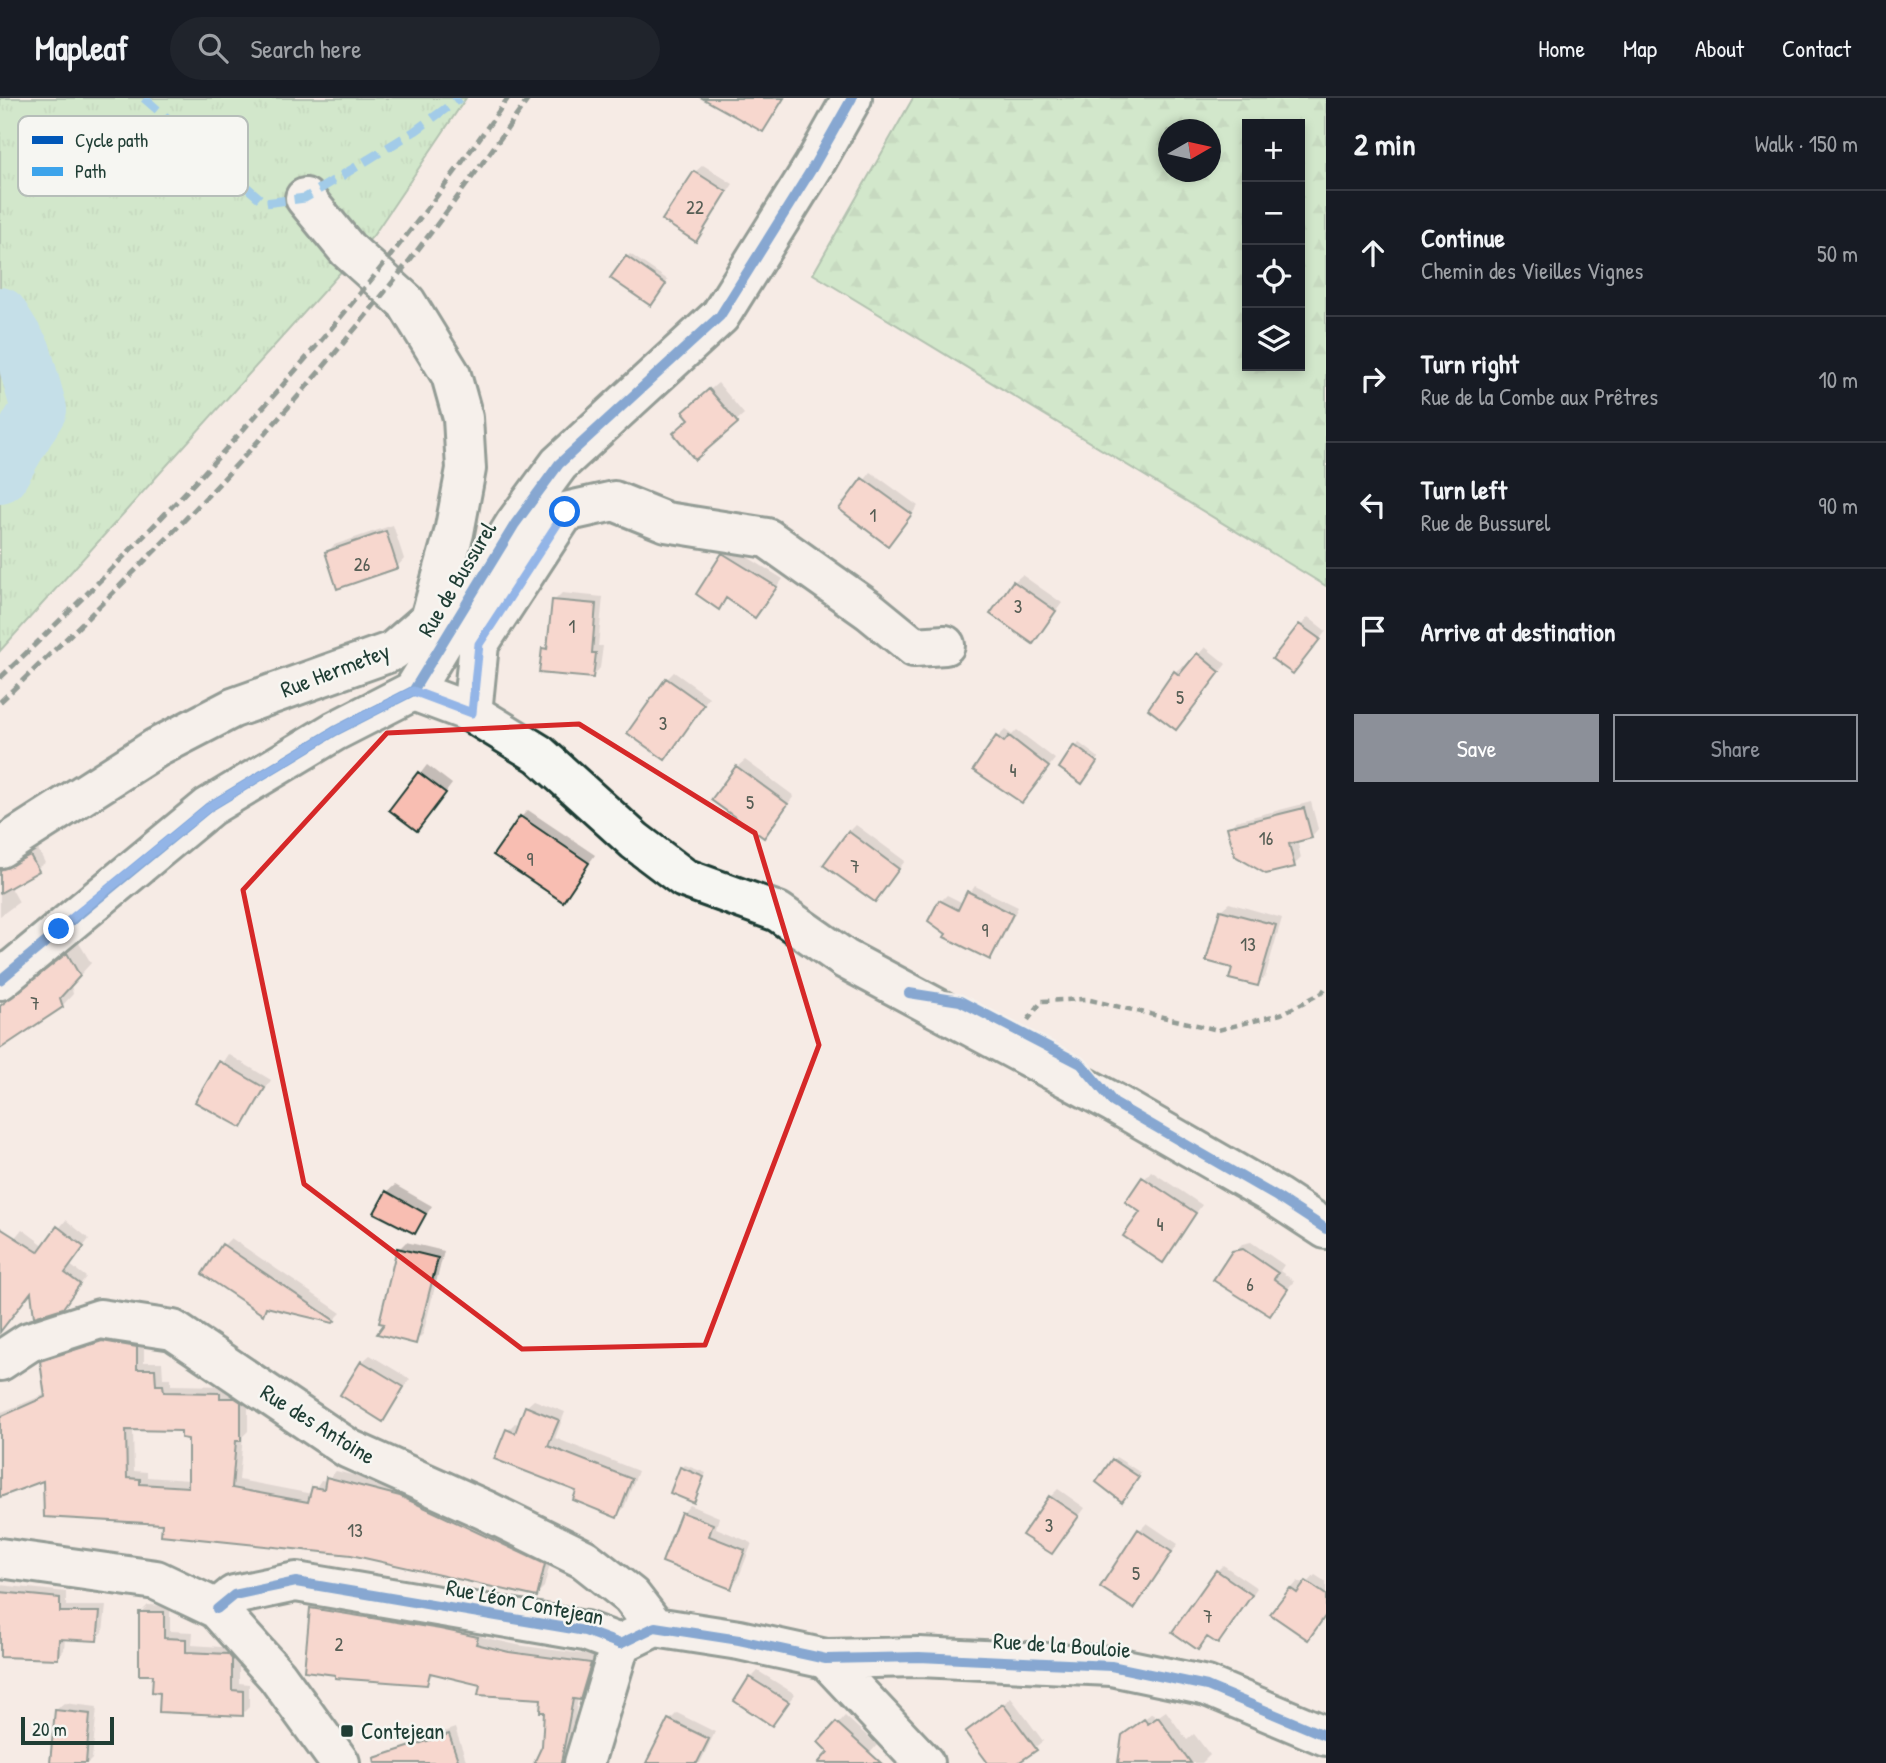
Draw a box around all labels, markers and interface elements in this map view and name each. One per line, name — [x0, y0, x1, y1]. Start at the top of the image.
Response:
search box — [170, 17, 660, 80]
text: Mapleaf — [35, 26, 128, 70]
icon: search — [194, 29, 232, 67]
text: Search here — [250, 31, 362, 66]
text: Home — [1538, 32, 1585, 64]
text: Map — [1623, 32, 1657, 64]
text: About — [1695, 32, 1744, 64]
text: Contact — [1782, 32, 1851, 64]
legend — [18, 116, 248, 196]
north arrow — [1158, 119, 1221, 182]
map controls — [1242, 119, 1305, 371]
button: + — [1242, 119, 1305, 182]
text: 2 min — [1354, 124, 1416, 164]
text: Cycle path — [75, 127, 148, 153]
text: Walk · 150 m — [1755, 128, 1858, 159]
text: Path — [75, 158, 106, 184]
button: − — [1242, 182, 1305, 245]
house number: 22 — [686, 194, 704, 220]
text: Continue — [1421, 220, 1505, 255]
icon: ahead — [1354, 234, 1392, 272]
text: 50 m — [1817, 238, 1858, 269]
button: locate — [1242, 245, 1305, 308]
text: Chemin des Vieilles Vignes — [1421, 255, 1643, 286]
button: layers — [1242, 308, 1305, 371]
text: Turn right — [1421, 346, 1519, 381]
icon: right — [1354, 360, 1392, 398]
text: 10 m — [1818, 364, 1858, 395]
text: Rue de la Combe aux Prêtres — [1421, 381, 1658, 412]
text: Turn left — [1421, 472, 1507, 507]
icon: left — [1354, 486, 1392, 524]
text: 90 m — [1818, 490, 1858, 521]
route start — [549, 496, 580, 527]
house number: 1 — [870, 502, 877, 528]
text: Rue de Bussurel — [1421, 507, 1550, 538]
street label: Rue de Bussurel — [410, 515, 504, 642]
house number: 26 — [354, 551, 370, 577]
house number: 3 — [1014, 593, 1022, 619]
icon: arrive — [1354, 612, 1392, 650]
house number: 1 — [569, 613, 576, 639]
text: Arrive at destination — [1421, 614, 1616, 649]
street label: Rue Hermetey — [276, 634, 394, 705]
house number: 5 — [1176, 684, 1184, 710]
house number: 3 — [659, 710, 667, 736]
button: Save — [1354, 714, 1599, 782]
button: Share — [1613, 714, 1858, 782]
house number: 4 — [1009, 757, 1017, 783]
house number: 5 — [746, 789, 754, 815]
house number: 16 — [1259, 825, 1273, 851]
house number: 9 — [527, 846, 534, 872]
house number: 7 — [850, 853, 860, 879]
route end — [43, 913, 74, 944]
house number: 9 — [982, 917, 989, 943]
house number: 13 — [1240, 931, 1256, 957]
house number: 7 — [30, 990, 40, 1016]
house number: 4 — [1156, 1211, 1164, 1237]
house number: 6 — [1246, 1271, 1254, 1297]
street label: Rue des Antoine — [255, 1376, 382, 1471]
house number: 3 — [1045, 1512, 1053, 1538]
house number: 13 — [347, 1517, 363, 1543]
house number: 5 — [1132, 1560, 1140, 1586]
street label: Rue Léon Contejean — [444, 1571, 607, 1632]
house number: 7 — [1203, 1603, 1213, 1629]
street label: Rue de la Bouloie — [992, 1624, 1132, 1665]
house number: 2 — [335, 1631, 344, 1657]
scale bar — [21, 1714, 114, 1746]
place label: Contejean — [361, 1715, 444, 1746]
text: 20 m — [32, 1716, 67, 1742]
marker: Contejean — [339, 1723, 355, 1739]

